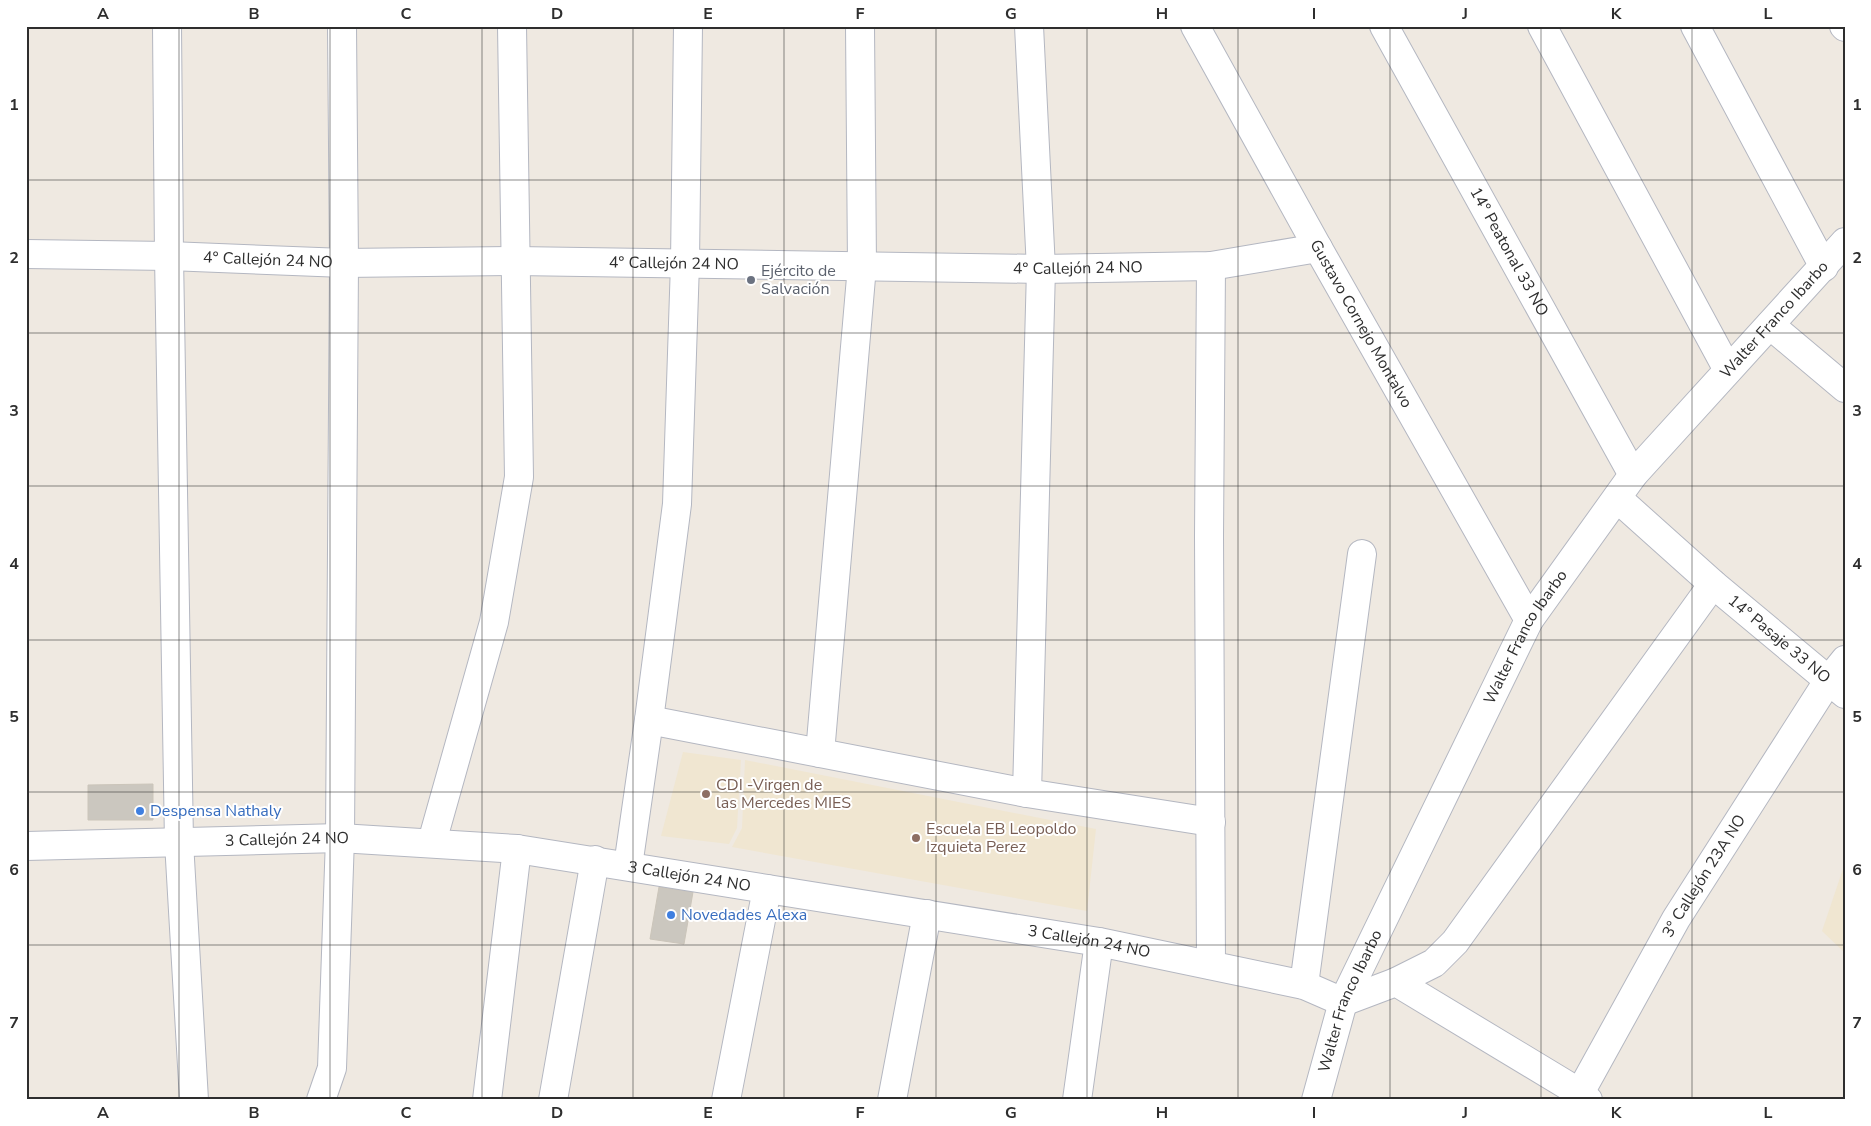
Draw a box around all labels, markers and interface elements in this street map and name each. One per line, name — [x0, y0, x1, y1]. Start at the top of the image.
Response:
text: A — [97, 3, 109, 25]
text: B — [248, 3, 260, 25]
text: C — [401, 3, 412, 25]
text: D — [551, 3, 563, 25]
text: E — [703, 3, 713, 25]
text: F — [856, 3, 865, 25]
text: G — [1005, 3, 1017, 25]
text: H — [1156, 3, 1168, 25]
text: I — [1312, 3, 1316, 25]
text: J — [1461, 3, 1468, 25]
text: K — [1611, 3, 1623, 25]
text: L — [1764, 3, 1773, 25]
text: 1 — [9, 94, 19, 116]
text: 1 — [1852, 94, 1862, 116]
street label: 14° Peatonal 33 NO — [1464, 183, 1554, 320]
street label: Gustavo Cornejo Montalvo — [1305, 236, 1418, 412]
street label: 4° Callejón 24 NO — [203, 246, 333, 274]
text: 2 — [9, 247, 19, 269]
text: 2 — [1852, 247, 1862, 269]
street label: 4° Callejón 24 NO — [609, 251, 739, 275]
street label: 4° Callejón 24 NO — [1013, 256, 1143, 280]
street label: Walter Franco Ibarbo — [1715, 256, 1834, 383]
place label: Ejército de Salvación — [761, 260, 836, 300]
marker: Ejército de Salvación — [745, 274, 757, 286]
text: 3 — [9, 400, 19, 422]
text: 3 — [1852, 400, 1862, 422]
text: 4 — [9, 553, 19, 575]
text: 4 — [1852, 553, 1862, 575]
street label: Walter Franco Ibarbo — [1479, 565, 1573, 708]
street label: 14° Pasaje 33 NO — [1723, 590, 1835, 688]
text: 5 — [9, 706, 19, 728]
text: 5 — [1852, 706, 1862, 728]
place label: CDI -Virgen de las Mercedes MIES — [716, 774, 851, 814]
marker: CDI -Virgen de las Mercedes MIES — [700, 788, 712, 800]
place label: Despensa Nathaly — [150, 800, 282, 822]
marker: Despensa Nathaly — [134, 805, 146, 817]
street label: 3° Callejón 23A NO — [1657, 810, 1751, 941]
place label: Escuela EB Leopoldo Izquieta Perez — [926, 818, 1077, 858]
street label: 3 Callejón 24 NO — [225, 827, 350, 852]
marker: Escuela EB Leopoldo Izquieta Perez — [910, 832, 922, 844]
street label: 3 Callejón 24 NO — [626, 856, 752, 897]
text: 6 — [9, 859, 19, 881]
text: 6 — [1852, 859, 1862, 881]
place label: Novedades Alexa — [681, 904, 807, 926]
marker: Novedades Alexa — [665, 909, 677, 921]
street label: 3 Callejón 24 NO — [1026, 920, 1152, 963]
street label: Walter Franco Ibarbo — [1313, 926, 1388, 1075]
text: 7 — [9, 1012, 19, 1034]
text: 7 — [1852, 1012, 1862, 1034]
text: A — [97, 1102, 109, 1124]
text: B — [248, 1102, 260, 1124]
text: C — [401, 1102, 412, 1124]
text: D — [551, 1102, 563, 1124]
text: E — [703, 1102, 713, 1124]
text: F — [856, 1102, 865, 1124]
text: G — [1005, 1102, 1017, 1124]
text: H — [1156, 1102, 1168, 1124]
text: I — [1312, 1102, 1316, 1124]
text: J — [1461, 1102, 1468, 1124]
text: K — [1611, 1102, 1623, 1124]
text: L — [1764, 1102, 1773, 1124]

